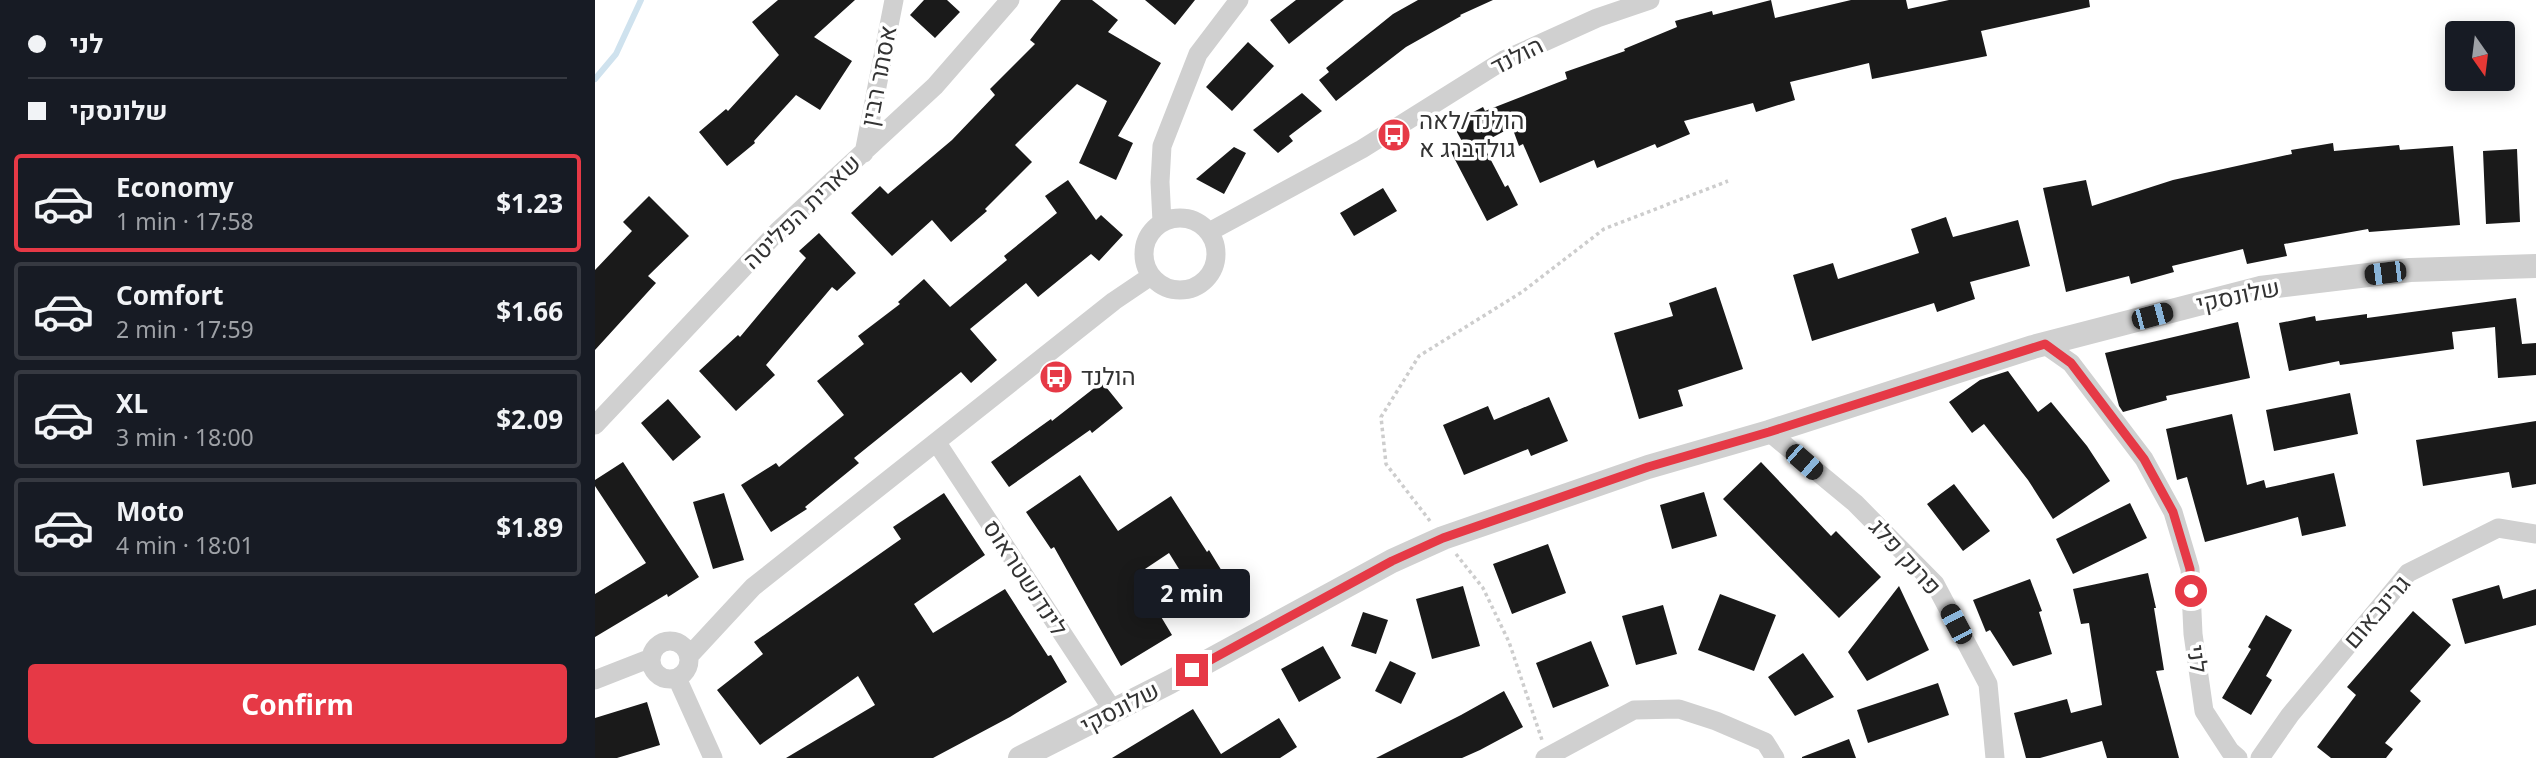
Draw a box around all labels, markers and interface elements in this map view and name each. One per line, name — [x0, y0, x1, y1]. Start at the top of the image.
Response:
north arrow — [2445, 21, 2515, 91]
map controls — [2445, 21, 2515, 91]
street label: אסתר רבין — [852, 22, 903, 129]
text: לני — [70, 25, 103, 61]
street label: הולנד — [1484, 28, 1548, 82]
text: שלונסקי — [70, 92, 168, 128]
place label: הולנד/לאה גולדברג א — [1419, 103, 1524, 164]
bus stop icon: הולנד/לאה גולדברג א — [1375, 116, 1413, 154]
street label: שארית הפליטה — [735, 146, 867, 276]
text: Economy — [116, 169, 234, 205]
icon: car — [32, 172, 95, 235]
text: $1.23 — [496, 185, 563, 221]
text: 1 min · 17:58 — [116, 205, 254, 237]
car — [2363, 260, 2408, 286]
street label: שלונסקי — [2193, 270, 2282, 319]
text: Comfort — [116, 277, 224, 313]
icon: car — [32, 280, 95, 343]
text: $1.66 — [496, 293, 563, 329]
car — [2129, 300, 2176, 332]
text: 2 min · 17:59 — [116, 313, 254, 345]
bus stop icon: הולנד — [1037, 358, 1075, 396]
place label: הולנד — [1081, 359, 1136, 392]
text: XL — [116, 385, 148, 421]
icon: car — [32, 388, 95, 451]
text: $2.09 — [496, 401, 563, 437]
text: 3 min · 18:00 — [116, 421, 254, 453]
car — [1782, 440, 1827, 484]
text: Moto — [116, 493, 184, 529]
icon: car — [32, 496, 95, 559]
text: $1.89 — [496, 509, 563, 545]
street label: פרנק פלג — [1863, 510, 1950, 602]
street label: לינדנשטראוס — [976, 512, 1076, 642]
text: 4 min · 18:01 — [116, 529, 254, 561]
street label: גרינבאום — [2335, 567, 2417, 655]
callout: 2 min — [1134, 568, 1250, 618]
route start — [2175, 575, 2207, 607]
text: 2 min — [1160, 577, 1224, 609]
car — [1937, 601, 1976, 647]
street label: לני — [2180, 642, 2217, 675]
route end — [1176, 654, 1208, 686]
button: Confirm — [28, 664, 567, 744]
street label: שלונסקי — [1074, 673, 1165, 741]

